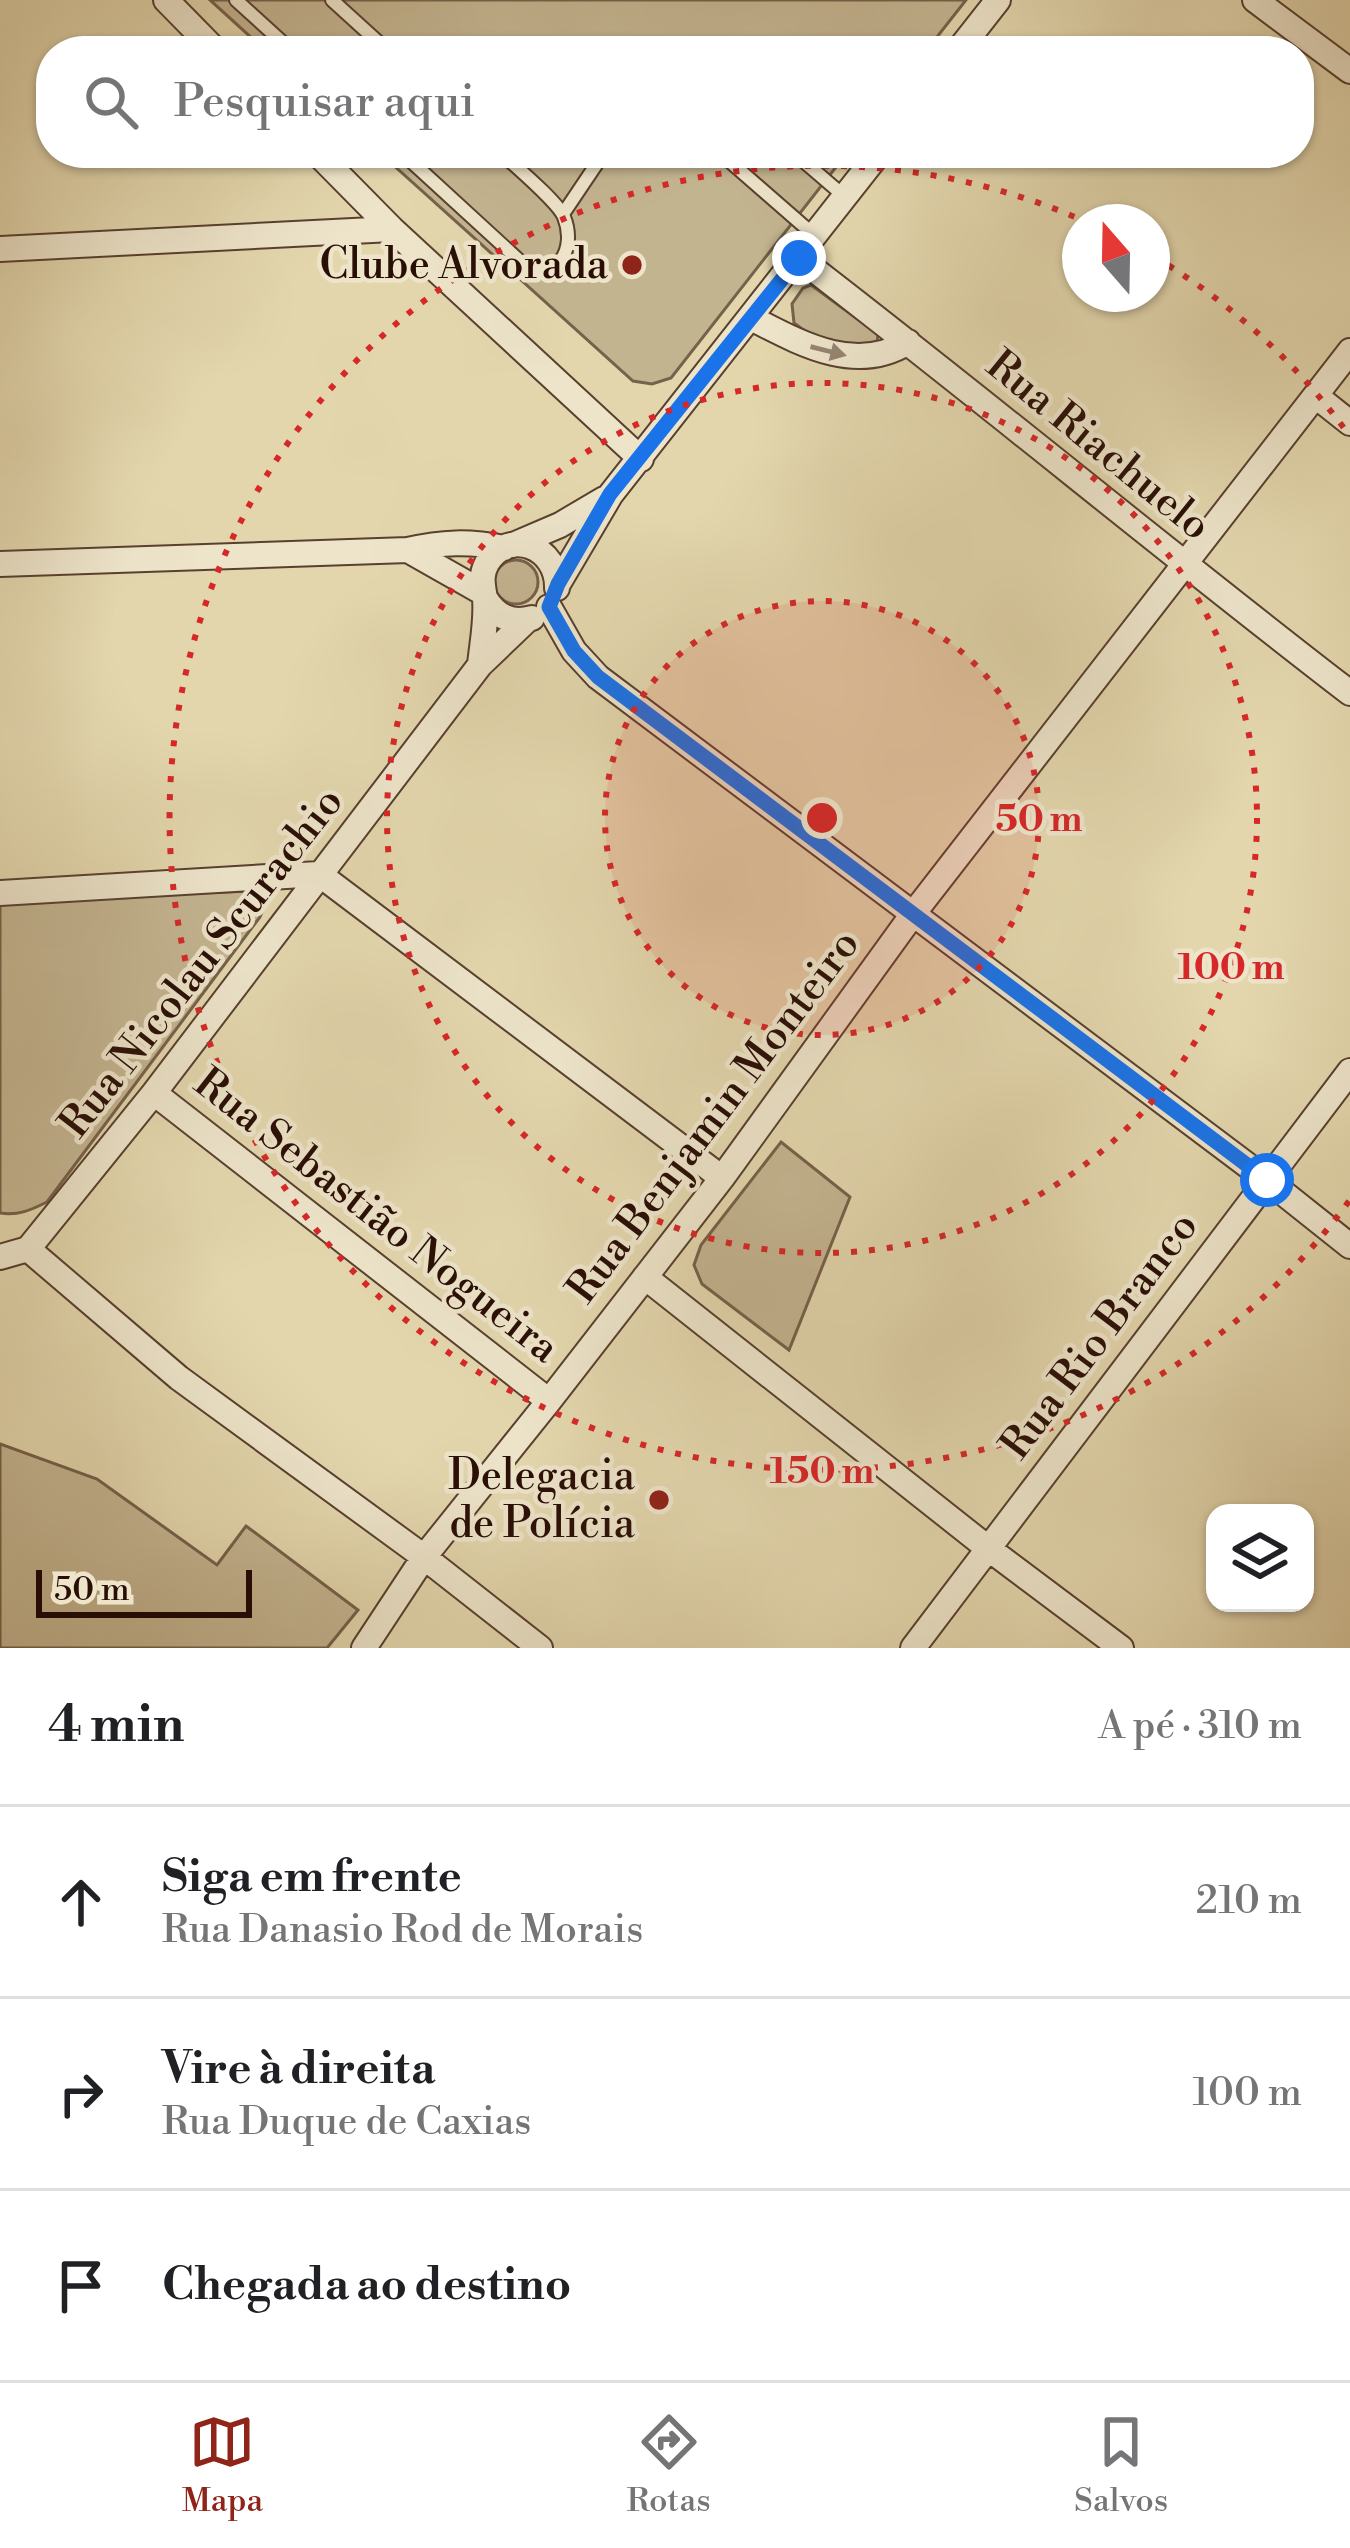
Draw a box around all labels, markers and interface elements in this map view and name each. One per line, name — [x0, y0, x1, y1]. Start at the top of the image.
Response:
search box — [36, 36, 1314, 168]
icon: search — [78, 69, 144, 135]
text: Pesquisar aqui — [174, 74, 475, 131]
north arrow — [1062, 204, 1170, 312]
route end — [772, 231, 826, 285]
place label: Clube Alvorada — [320, 239, 609, 292]
marker: Clube Alvorada — [619, 252, 645, 278]
street label: Rua Riachuelo — [975, 339, 1221, 553]
one-way arrow — [810, 342, 847, 361]
street label: Rua Nicolau Scurachio — [48, 777, 356, 1149]
centre of rings — [801, 797, 843, 839]
text: 50 m — [995, 798, 1083, 843]
street label: Rua Benjamin Monteiro — [556, 919, 873, 1315]
text: 100 m — [1178, 946, 1285, 991]
street label: Rua Sebastião Nogueira — [182, 1057, 570, 1376]
route start — [1240, 1153, 1294, 1207]
street label: Rua Rio Branco — [990, 1202, 1210, 1470]
place label: Delegacia de Polícia — [448, 1450, 636, 1551]
text: 150 m — [770, 1450, 874, 1495]
marker: Delegacia de Polícia — [646, 1487, 672, 1513]
map controls — [1206, 1504, 1314, 1612]
button: layers — [1206, 1504, 1314, 1612]
scale bar — [36, 1564, 252, 1617]
text: 50 m — [54, 1570, 130, 1611]
text: 4 min — [48, 1694, 184, 1758]
text: A pé · 310 m — [1098, 1702, 1302, 1751]
text: Siga em frente — [162, 1849, 462, 1906]
icon: ahead — [48, 1869, 114, 1935]
text: 210 m — [1196, 1877, 1302, 1926]
text: Rua Danasio Rod de Morais — [162, 1906, 643, 1955]
text: Vire à direita — [162, 2041, 435, 2098]
icon: right — [48, 2061, 114, 2127]
text: 100 m — [1193, 2069, 1302, 2118]
text: Rua Duque de Caxias — [162, 2098, 531, 2147]
icon: arrive — [48, 2253, 114, 2319]
text: Chegada ao destino — [162, 2257, 571, 2314]
tab: Mapa — [182, 2409, 263, 2522]
tab: Rotas — [627, 2409, 711, 2522]
tab: Salvos — [1074, 2409, 1168, 2522]

